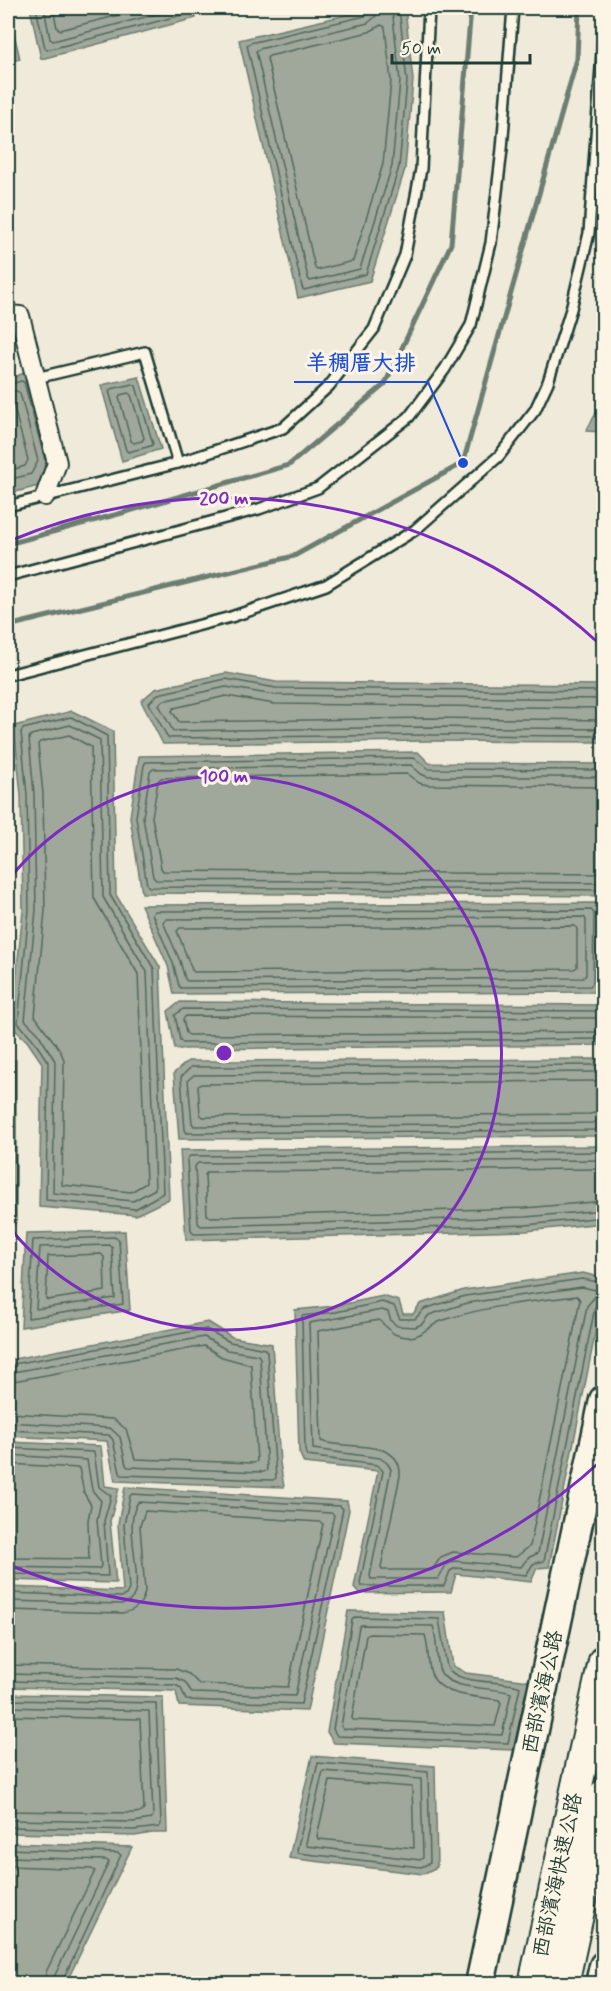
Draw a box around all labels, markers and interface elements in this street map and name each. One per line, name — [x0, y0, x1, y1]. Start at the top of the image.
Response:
scale bar — [392, 27, 530, 65]
text: 50 m — [401, 37, 441, 61]
callout: 羊稠厝大排 — [294, 342, 428, 382]
text: 羊稠厝大排 — [306, 350, 416, 378]
text: 200 m — [199, 487, 249, 511]
text: 100 m — [200, 765, 248, 789]
centre of rings — [214, 1043, 234, 1063]
street label: 西部濱海公路 — [516, 1628, 570, 1757]
street label: 西部濱海快速公路 — [527, 1790, 589, 1960]

